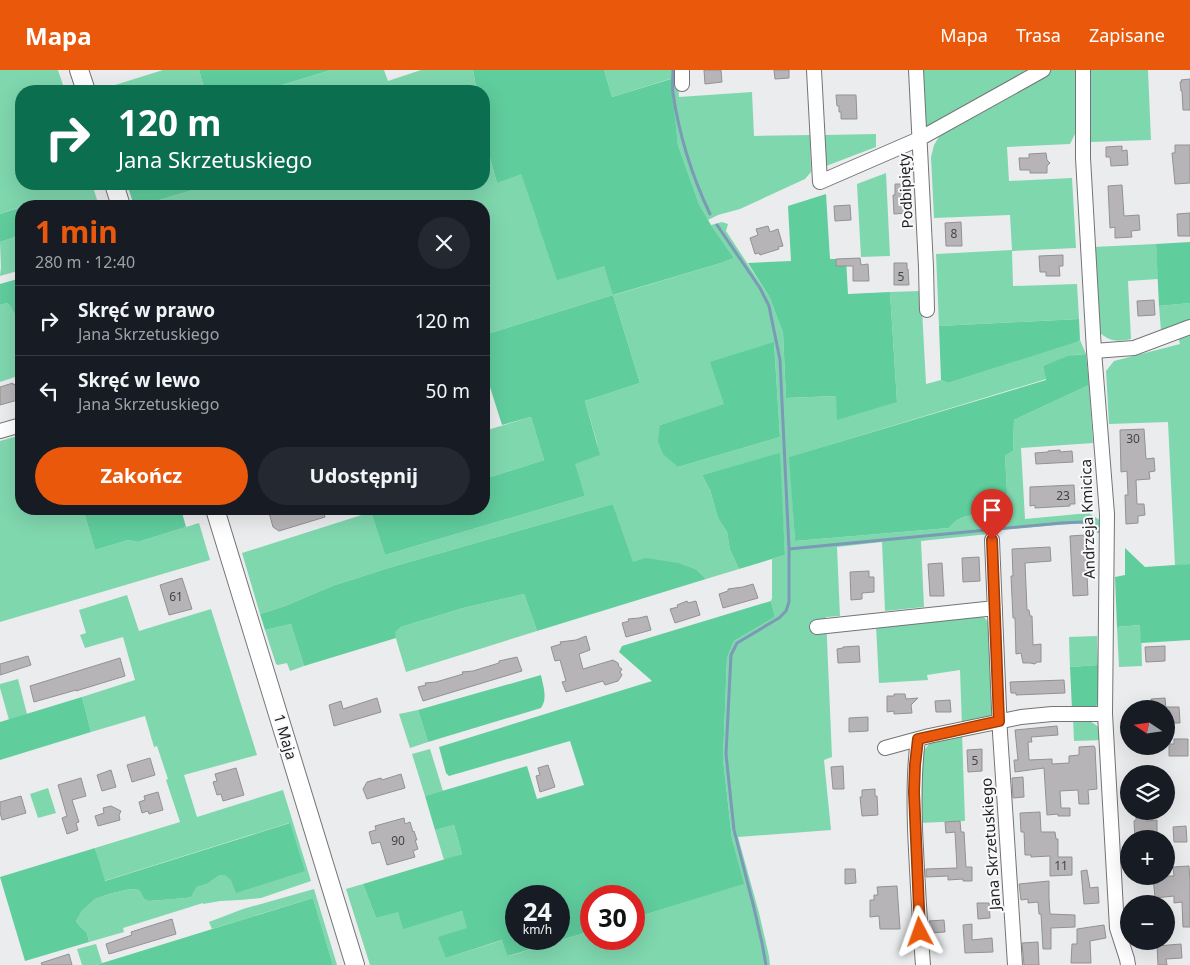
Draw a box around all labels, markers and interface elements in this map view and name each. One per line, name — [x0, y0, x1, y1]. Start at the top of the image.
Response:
text: Mapa — [25, 19, 92, 52]
text: Mapa — [940, 23, 988, 47]
text: Trasa — [1016, 23, 1061, 47]
text: Zapisane — [1089, 23, 1165, 47]
text: 120 m — [118, 99, 221, 146]
icon: right — [35, 105, 100, 170]
text: Jana Skrzetuskiego — [118, 144, 312, 174]
street label: Podbipięty — [893, 153, 917, 229]
text: 1 min — [35, 211, 118, 252]
button: close — [418, 217, 470, 269]
house number: 8 — [951, 225, 958, 242]
text: 280 m · 12:40 — [35, 251, 135, 273]
house number: 5 — [898, 268, 905, 285]
text: Skręć w prawo — [78, 297, 215, 323]
icon: right — [35, 307, 63, 335]
text: 120 m — [415, 308, 470, 334]
text: Jana Skrzetuskiego — [78, 323, 219, 345]
text: Skręć w lewo — [78, 367, 200, 393]
icon: left — [35, 377, 63, 405]
text: 50 m — [426, 378, 470, 404]
text: Jana Skrzetuskiego — [78, 393, 219, 415]
house number: 30 — [1126, 430, 1140, 447]
button: Zakończ — [35, 447, 248, 505]
button: Udostępnij — [258, 447, 470, 505]
street label: Andrzeja Kmicica — [1075, 459, 1099, 579]
house number: 23 — [1056, 487, 1070, 504]
pin — [971, 489, 1013, 540]
icon: arrive — [978, 496, 1006, 524]
house number: 61 — [169, 588, 183, 605]
north arrow — [1120, 700, 1175, 755]
map controls — [1120, 700, 1175, 950]
street label: 1 Maja — [270, 711, 302, 762]
house number: 5 — [972, 752, 979, 769]
button: layers — [1120, 765, 1175, 820]
street label: Jana Skrzetuskiego — [975, 777, 1005, 913]
button: + — [1120, 830, 1175, 885]
house number: 90 — [391, 832, 405, 849]
house number: 11 — [1054, 857, 1068, 874]
speed limit sign: 30 — [580, 885, 645, 950]
text: 24 — [523, 894, 552, 928]
button: − — [1120, 895, 1175, 950]
position arrow — [893, 905, 945, 957]
text: km/h — [523, 921, 552, 938]

